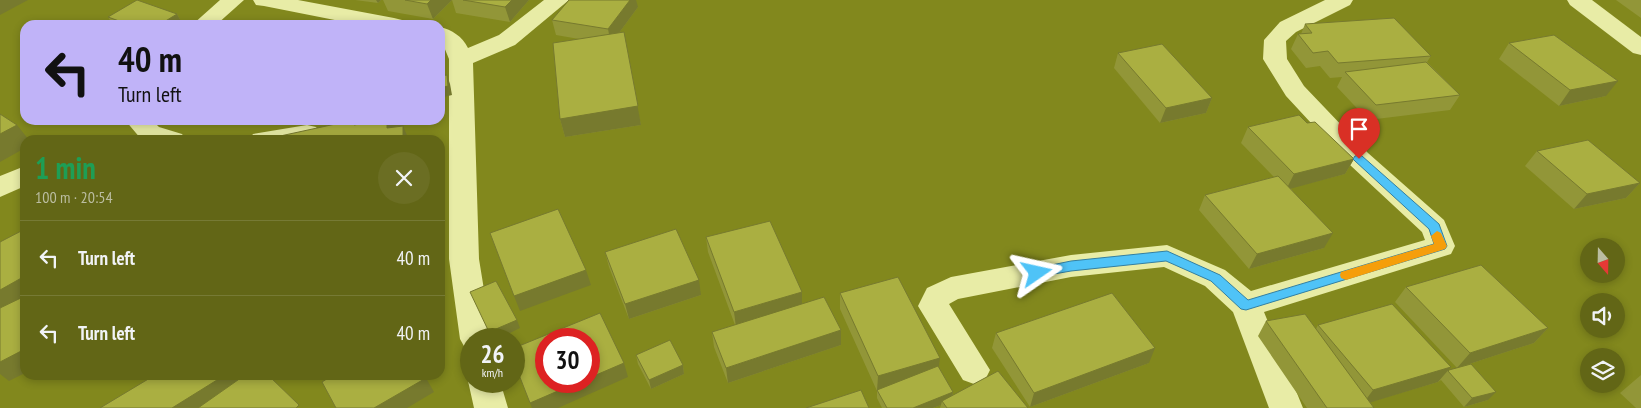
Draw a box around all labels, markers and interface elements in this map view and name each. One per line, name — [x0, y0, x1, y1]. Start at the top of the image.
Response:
text: 40 m — [118, 36, 182, 82]
icon: left — [35, 40, 100, 105]
text: Turn left — [118, 80, 182, 108]
pin — [1338, 108, 1380, 159]
icon: arrive — [1345, 115, 1373, 143]
text: 1 min — [35, 148, 96, 187]
button: close — [378, 152, 430, 204]
text: 100 m · 20:54 — [35, 187, 113, 207]
north arrow — [1580, 238, 1625, 282]
map controls — [1580, 238, 1625, 393]
icon: left — [35, 244, 63, 272]
text: Turn left — [78, 246, 135, 270]
text: 40 m — [397, 246, 430, 270]
position arrow — [1010, 246, 1062, 298]
button: sound — [1580, 293, 1625, 338]
icon: left — [35, 319, 63, 347]
text: Turn left — [78, 321, 135, 345]
text: 40 m — [397, 321, 430, 345]
speed limit sign: 30 — [535, 328, 600, 393]
text: 26 — [481, 338, 504, 370]
button: layers — [1580, 348, 1625, 393]
text: km/h — [482, 365, 503, 380]

